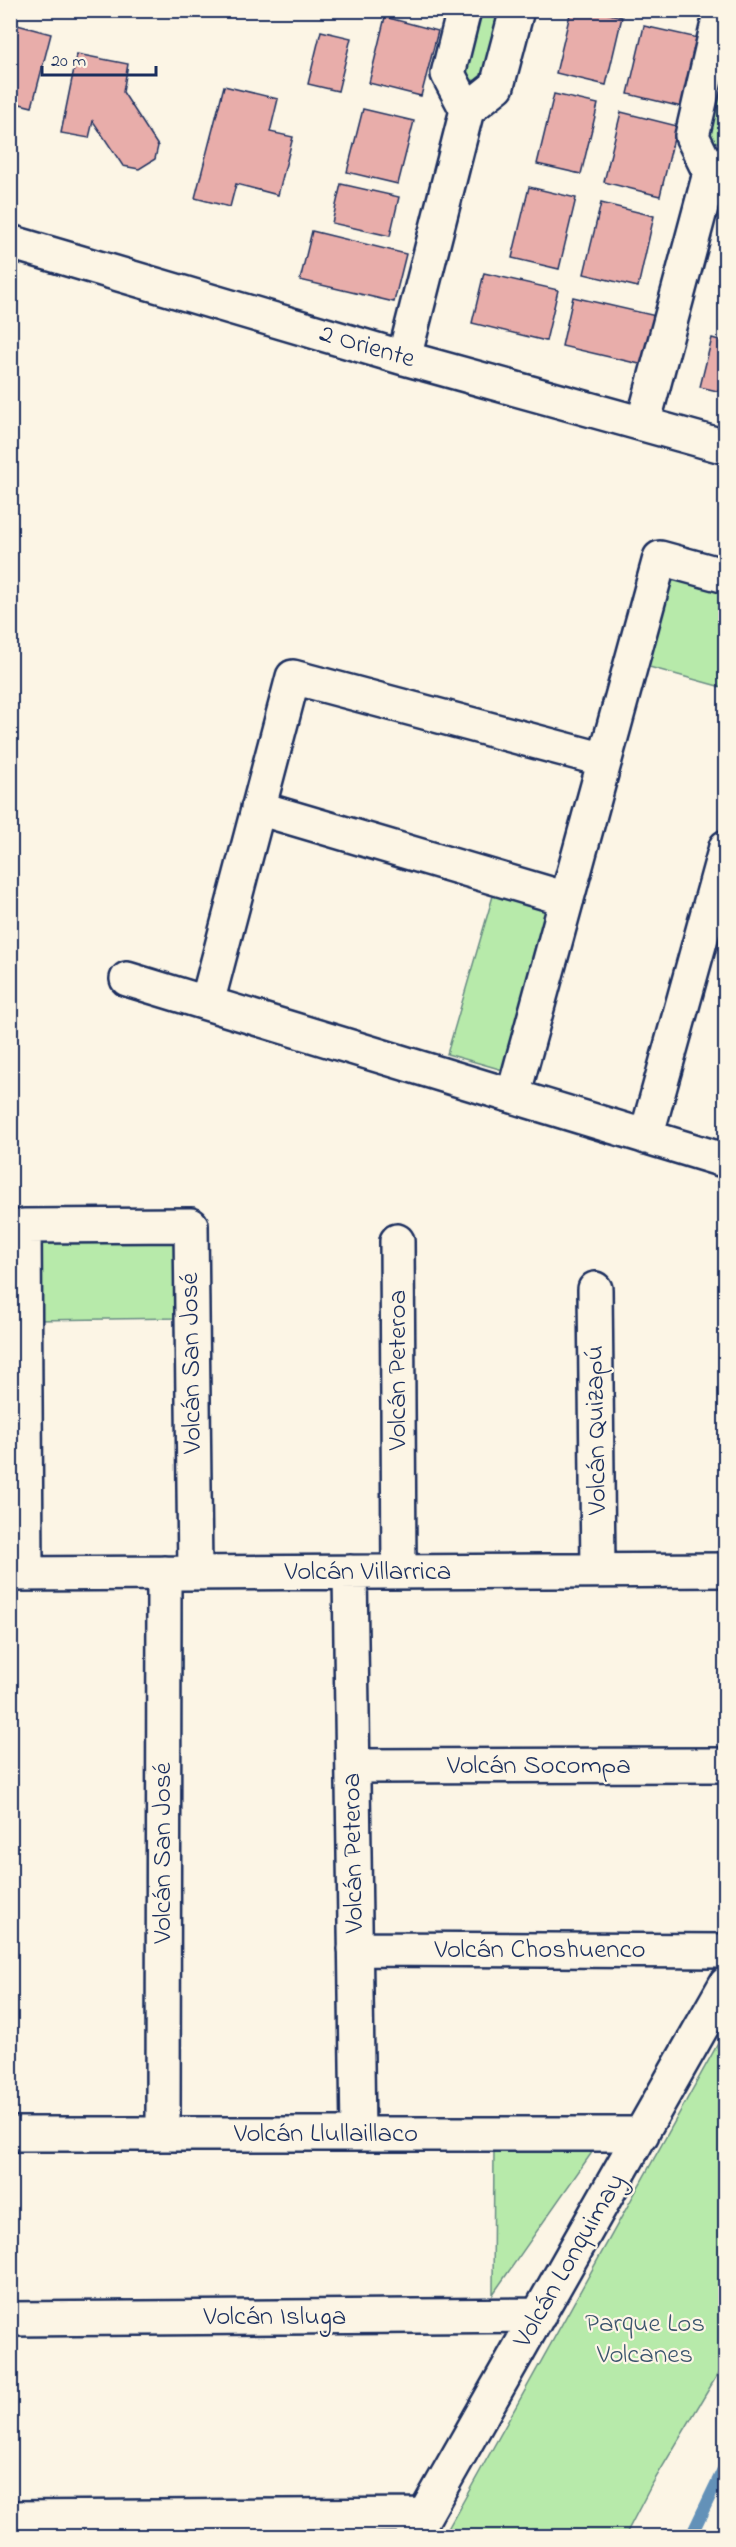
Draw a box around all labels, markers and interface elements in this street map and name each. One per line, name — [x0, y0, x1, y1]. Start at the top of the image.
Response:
scale bar — [42, 39, 156, 77]
text: 20 m — [51, 49, 86, 75]
street label: 2 Oriente — [315, 315, 420, 379]
street label: Volcán San José — [171, 1271, 213, 1455]
street label: Volcán Peteroa — [379, 1290, 418, 1451]
street label: Volcán Quizapú — [576, 1345, 618, 1516]
street label: Volcán Villarrica — [284, 1553, 451, 1592]
street label: Volcán Socompa — [446, 1747, 631, 1786]
street label: Volcán San José — [144, 1762, 183, 1945]
street label: Volcán Peteroa — [333, 1772, 375, 1935]
street label: Volcán Choshuenco — [433, 1931, 646, 1970]
street label: Volcán Llullaillaco — [233, 2115, 418, 2154]
street label: Volcán Lonquimay — [504, 2167, 636, 2356]
street label: Volcán Isluga — [203, 2298, 346, 2337]
park label: Parque Los Volcanes — [585, 2305, 705, 2375]

